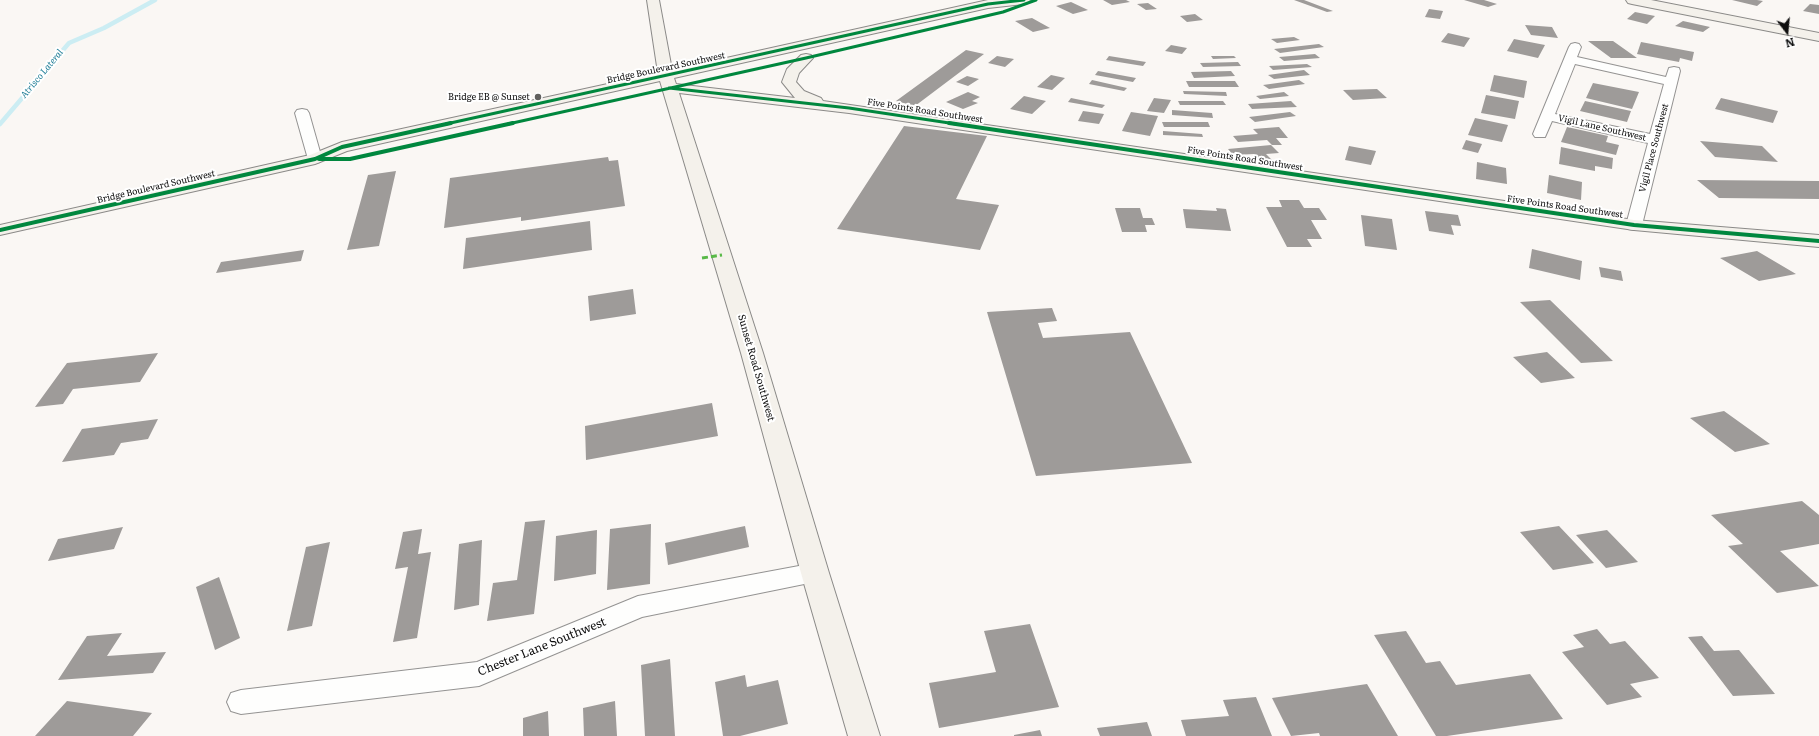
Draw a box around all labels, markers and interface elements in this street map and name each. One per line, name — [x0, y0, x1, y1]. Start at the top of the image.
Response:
north arrow — [1767, 12, 1807, 52]
text: N — [1784, 35, 1797, 52]
water label: Atrisco Lateral — [18, 47, 66, 101]
street label: Bridge Boulevard Southwest — [606, 50, 726, 86]
place label: Bridge EB @ Sunset — [448, 92, 530, 102]
marker: Bridge EB @ Sunset — [533, 92, 543, 102]
street label: Five Points Road Southwest — [866, 97, 984, 125]
street label: Vigil Place Southwest — [1637, 102, 1671, 194]
street label: Vigil Lane Southwest — [1557, 113, 1647, 143]
street label: Five Points Road Southwest — [1186, 145, 1304, 173]
street label: Bridge Boulevard Southwest — [96, 168, 216, 206]
street label: Five Points Road Southwest — [1506, 193, 1624, 221]
street label: Sunset Road Southwest — [735, 313, 777, 423]
street label: Chester Lane Southwest — [476, 615, 608, 679]

